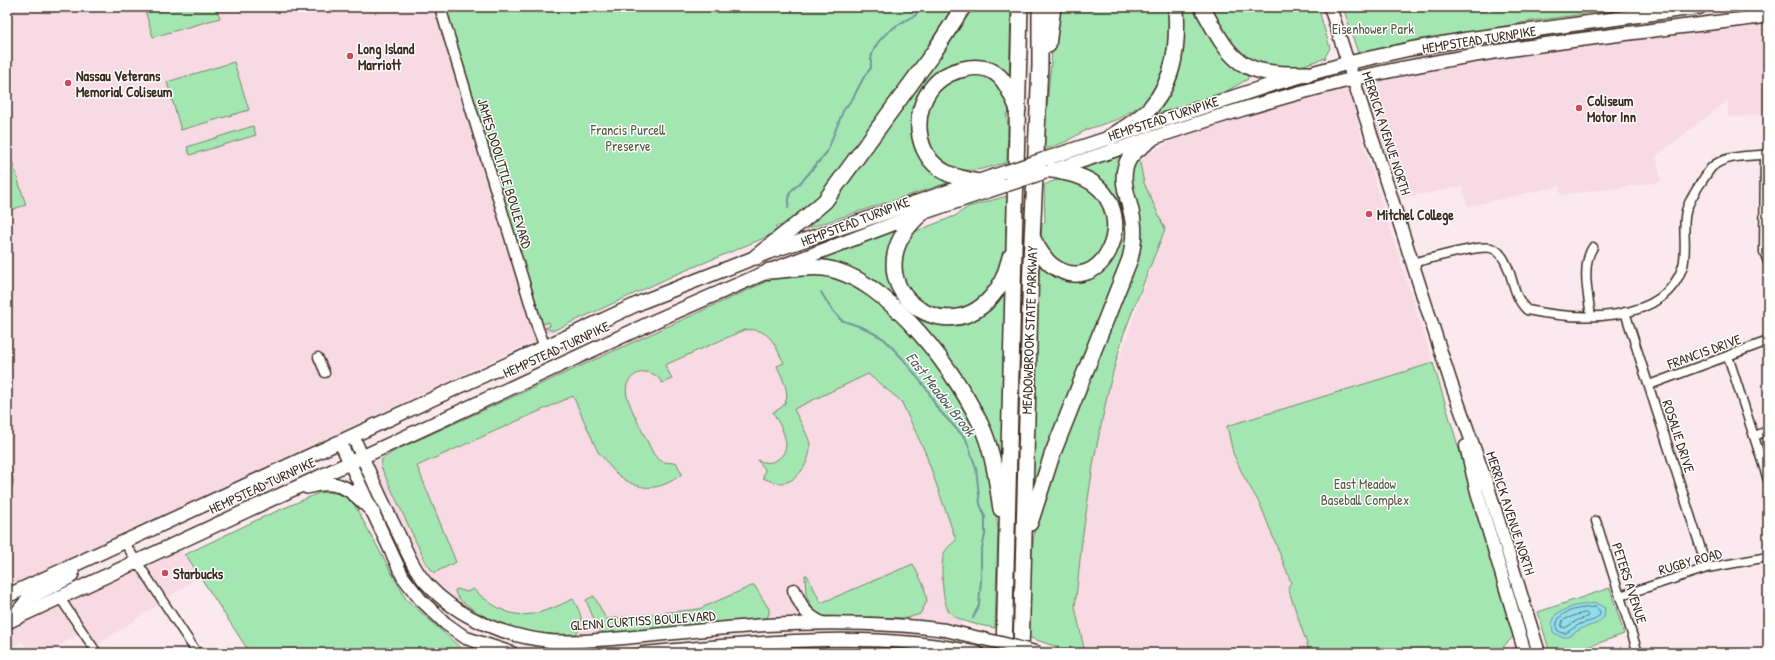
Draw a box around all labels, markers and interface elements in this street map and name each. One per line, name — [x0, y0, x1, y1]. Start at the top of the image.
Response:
park label: Eisenhower Park — [1332, 19, 1414, 38]
street label: HEMPSTEAD TURNPIKE — [1421, 21, 1537, 57]
place label: Long Island Marriott — [358, 39, 415, 74]
marker: Long Island Marriott — [345, 51, 355, 61]
place label: Nassau Veterans Memorial Coliseum — [76, 66, 173, 101]
street label: MERRICK AVENUE NORTH — [1358, 69, 1416, 198]
marker: Nassau Veterans Memorial Coliseum — [63, 78, 73, 88]
street label: HEMPSTEAD TURNPIKE — [1105, 91, 1221, 145]
place label: Coliseum Motor Inn — [1587, 91, 1636, 126]
street label: JAMES DOOLITTLE BOULEVARD — [473, 95, 537, 251]
marker: Coliseum Motor Inn — [1574, 103, 1584, 113]
park label: Francis Purcell Preserve — [590, 120, 666, 155]
street label: HEMPSTEAD TURNPIKE — [798, 191, 912, 251]
place label: Mitchel College — [1377, 205, 1454, 226]
marker: Mitchel College — [1364, 209, 1374, 219]
street label: MEADOWBROOK STATE PARKWAY — [1017, 245, 1041, 415]
street label: HEMPSTEAD TURNPIKE — [500, 316, 612, 382]
street label: FRANCIS DRIVE — [1664, 329, 1743, 373]
water label: East Meadow Brook — [901, 347, 982, 442]
street label: ROSALIE DRIVE — [1658, 397, 1700, 475]
street label: MERRICK AVENUE NORTH — [1482, 449, 1540, 578]
street label: HEMPSTEAD TURNPIKE — [206, 452, 318, 518]
park label: East Meadow Baseball Complex — [1321, 474, 1409, 510]
street label: PETERS AVENUE — [1608, 540, 1652, 626]
street label: RUGBY ROAD — [1656, 543, 1724, 579]
place label: Starbucks — [173, 564, 224, 583]
marker: Starbucks — [160, 568, 170, 578]
street label: GLENN CURTISS BOULEVARD — [570, 605, 717, 635]

